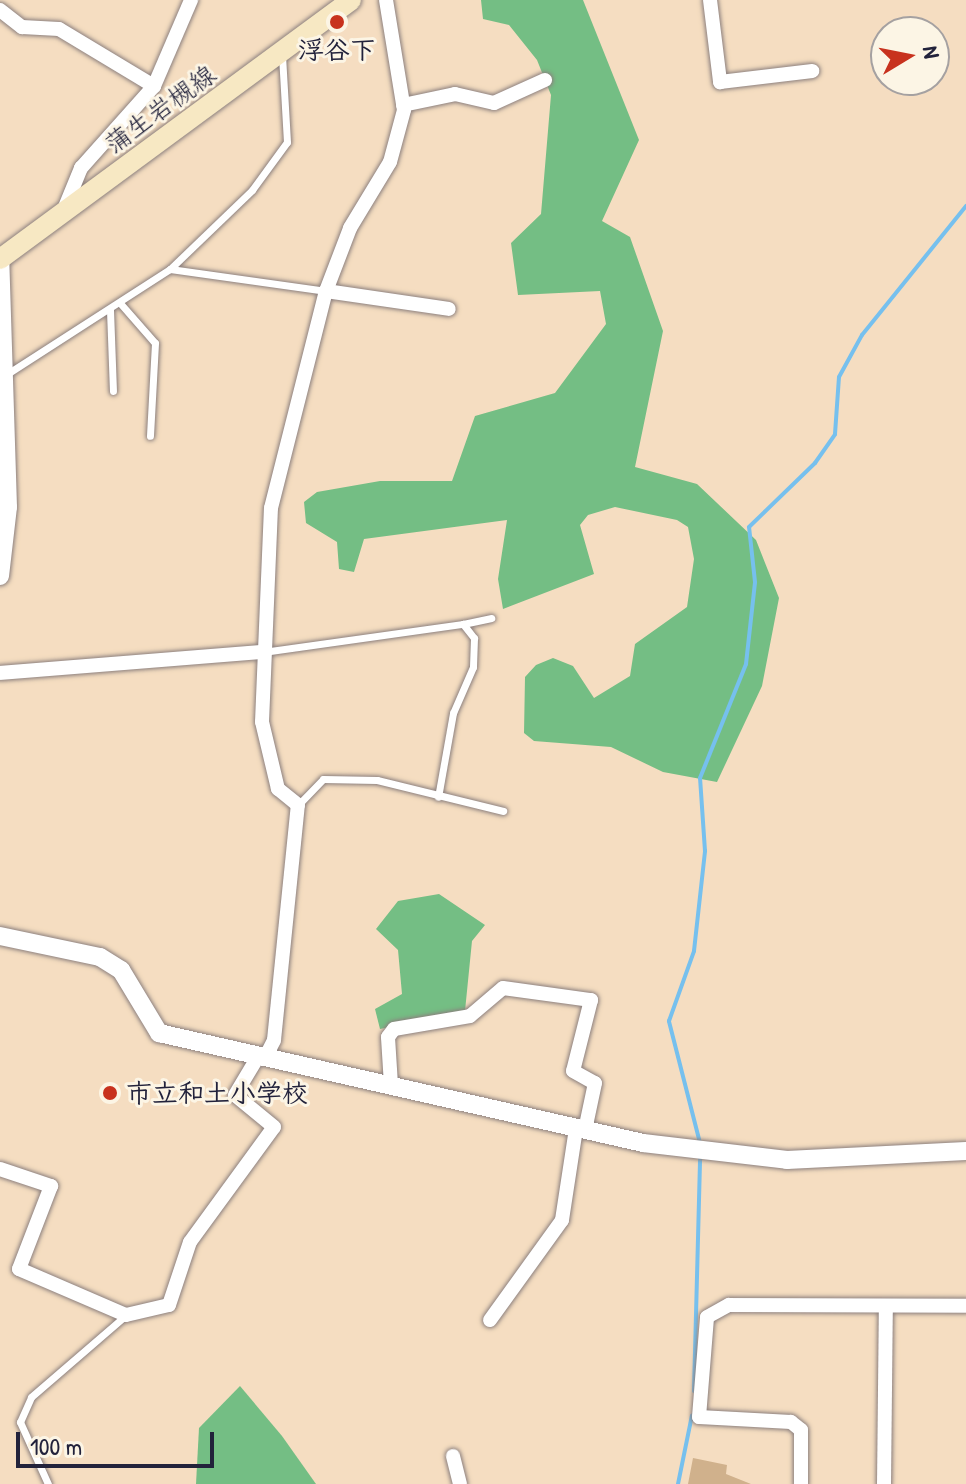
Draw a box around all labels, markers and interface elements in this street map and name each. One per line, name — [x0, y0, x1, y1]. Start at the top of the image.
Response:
marker: 浮谷下 — [328, 13, 346, 31]
north arrow — [870, 16, 950, 96]
place label: 浮谷下 — [298, 34, 376, 66]
text: N — [916, 44, 947, 61]
street label: 蒲生岩槻線 — [98, 58, 222, 160]
place label: 市立和土小学校 — [126, 1077, 308, 1109]
marker: 市立和土小学校 — [101, 1084, 119, 1102]
scale bar — [20, 1416, 218, 1466]
text: 100 m — [30, 1430, 82, 1462]

